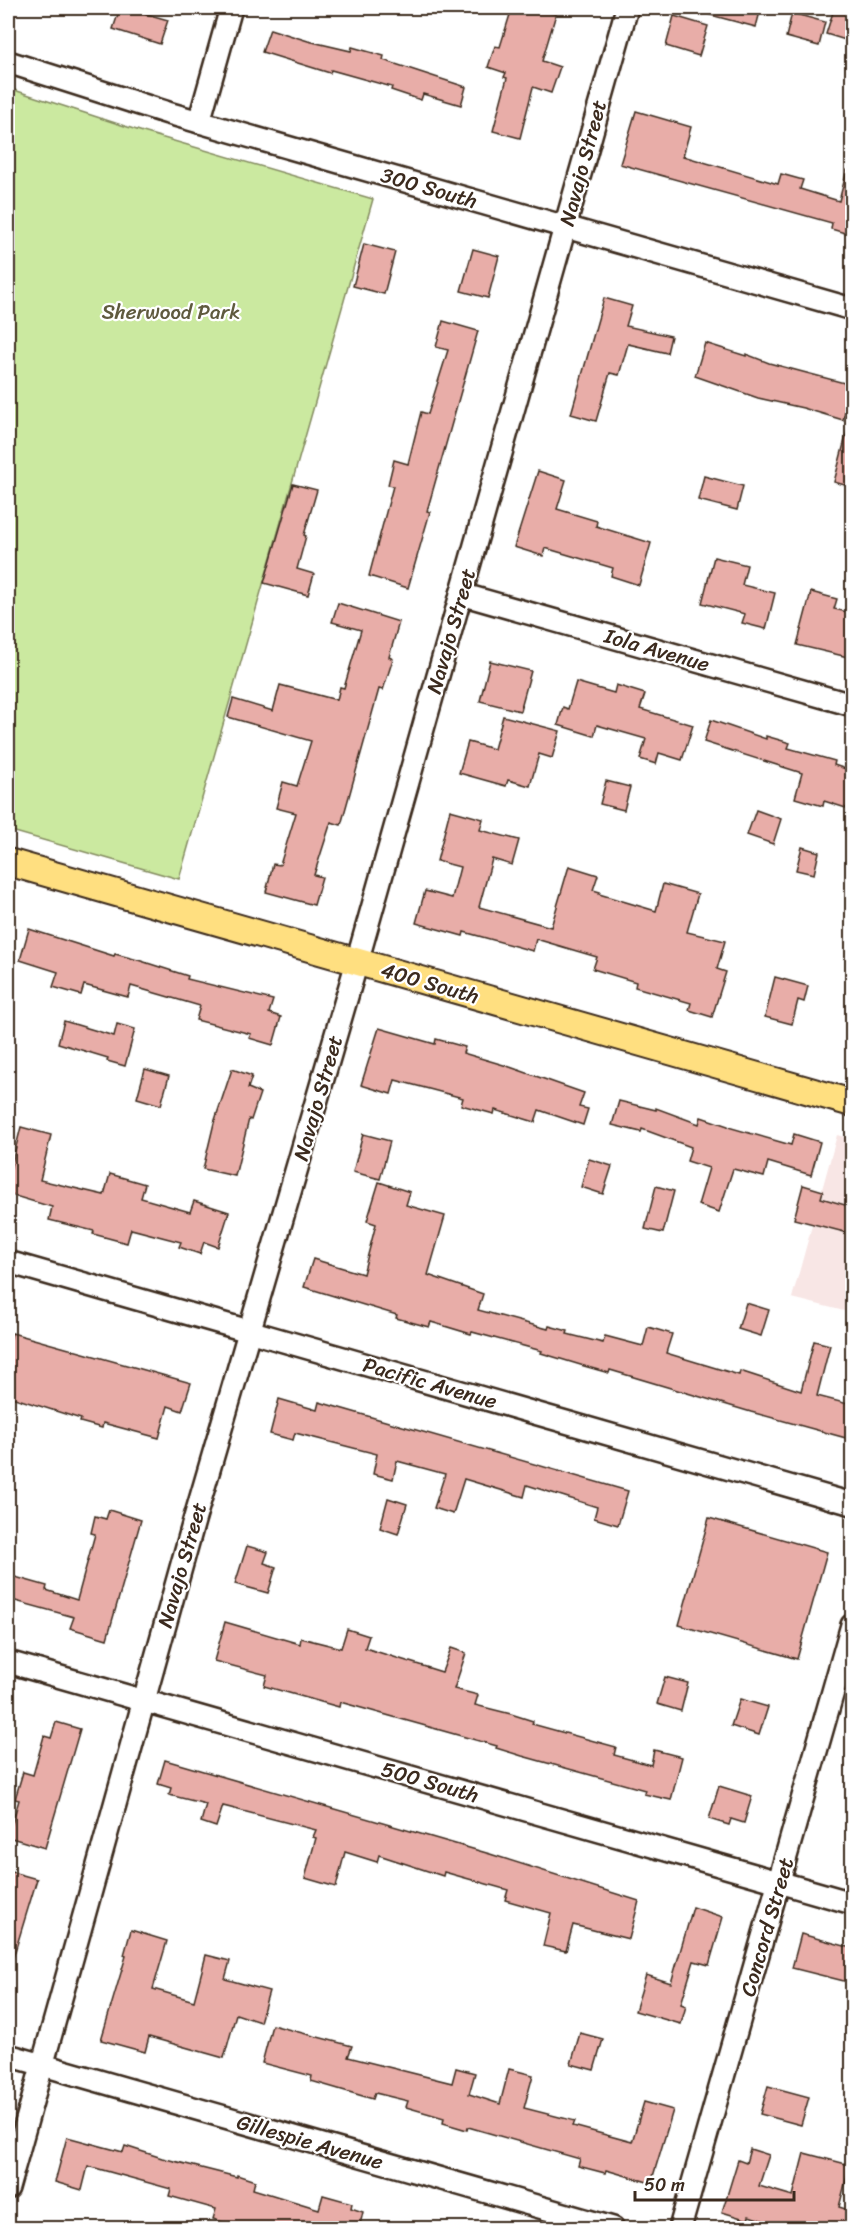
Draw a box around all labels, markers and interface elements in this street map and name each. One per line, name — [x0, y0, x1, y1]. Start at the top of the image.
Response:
street label: Navajo Street — [548, 96, 618, 230]
street label: 300 South — [376, 156, 482, 220]
park label: Sherwood Park — [102, 293, 240, 331]
street label: Navajo Street — [415, 564, 487, 698]
street label: Iola Avenue — [599, 617, 714, 683]
street label: 400 South — [376, 951, 484, 1015]
street label: Navajo Street — [282, 1031, 354, 1165]
street label: Pacific Avenue — [358, 1346, 502, 1420]
street label: Navajo Street — [146, 1498, 218, 1632]
street label: 500 South — [377, 1750, 483, 1814]
street label: Concord Street — [729, 1853, 805, 2001]
street label: Gillespie Avenue — [232, 2103, 388, 2181]
scale bar — [635, 2164, 794, 2202]
text: 50 m — [644, 2169, 685, 2201]

